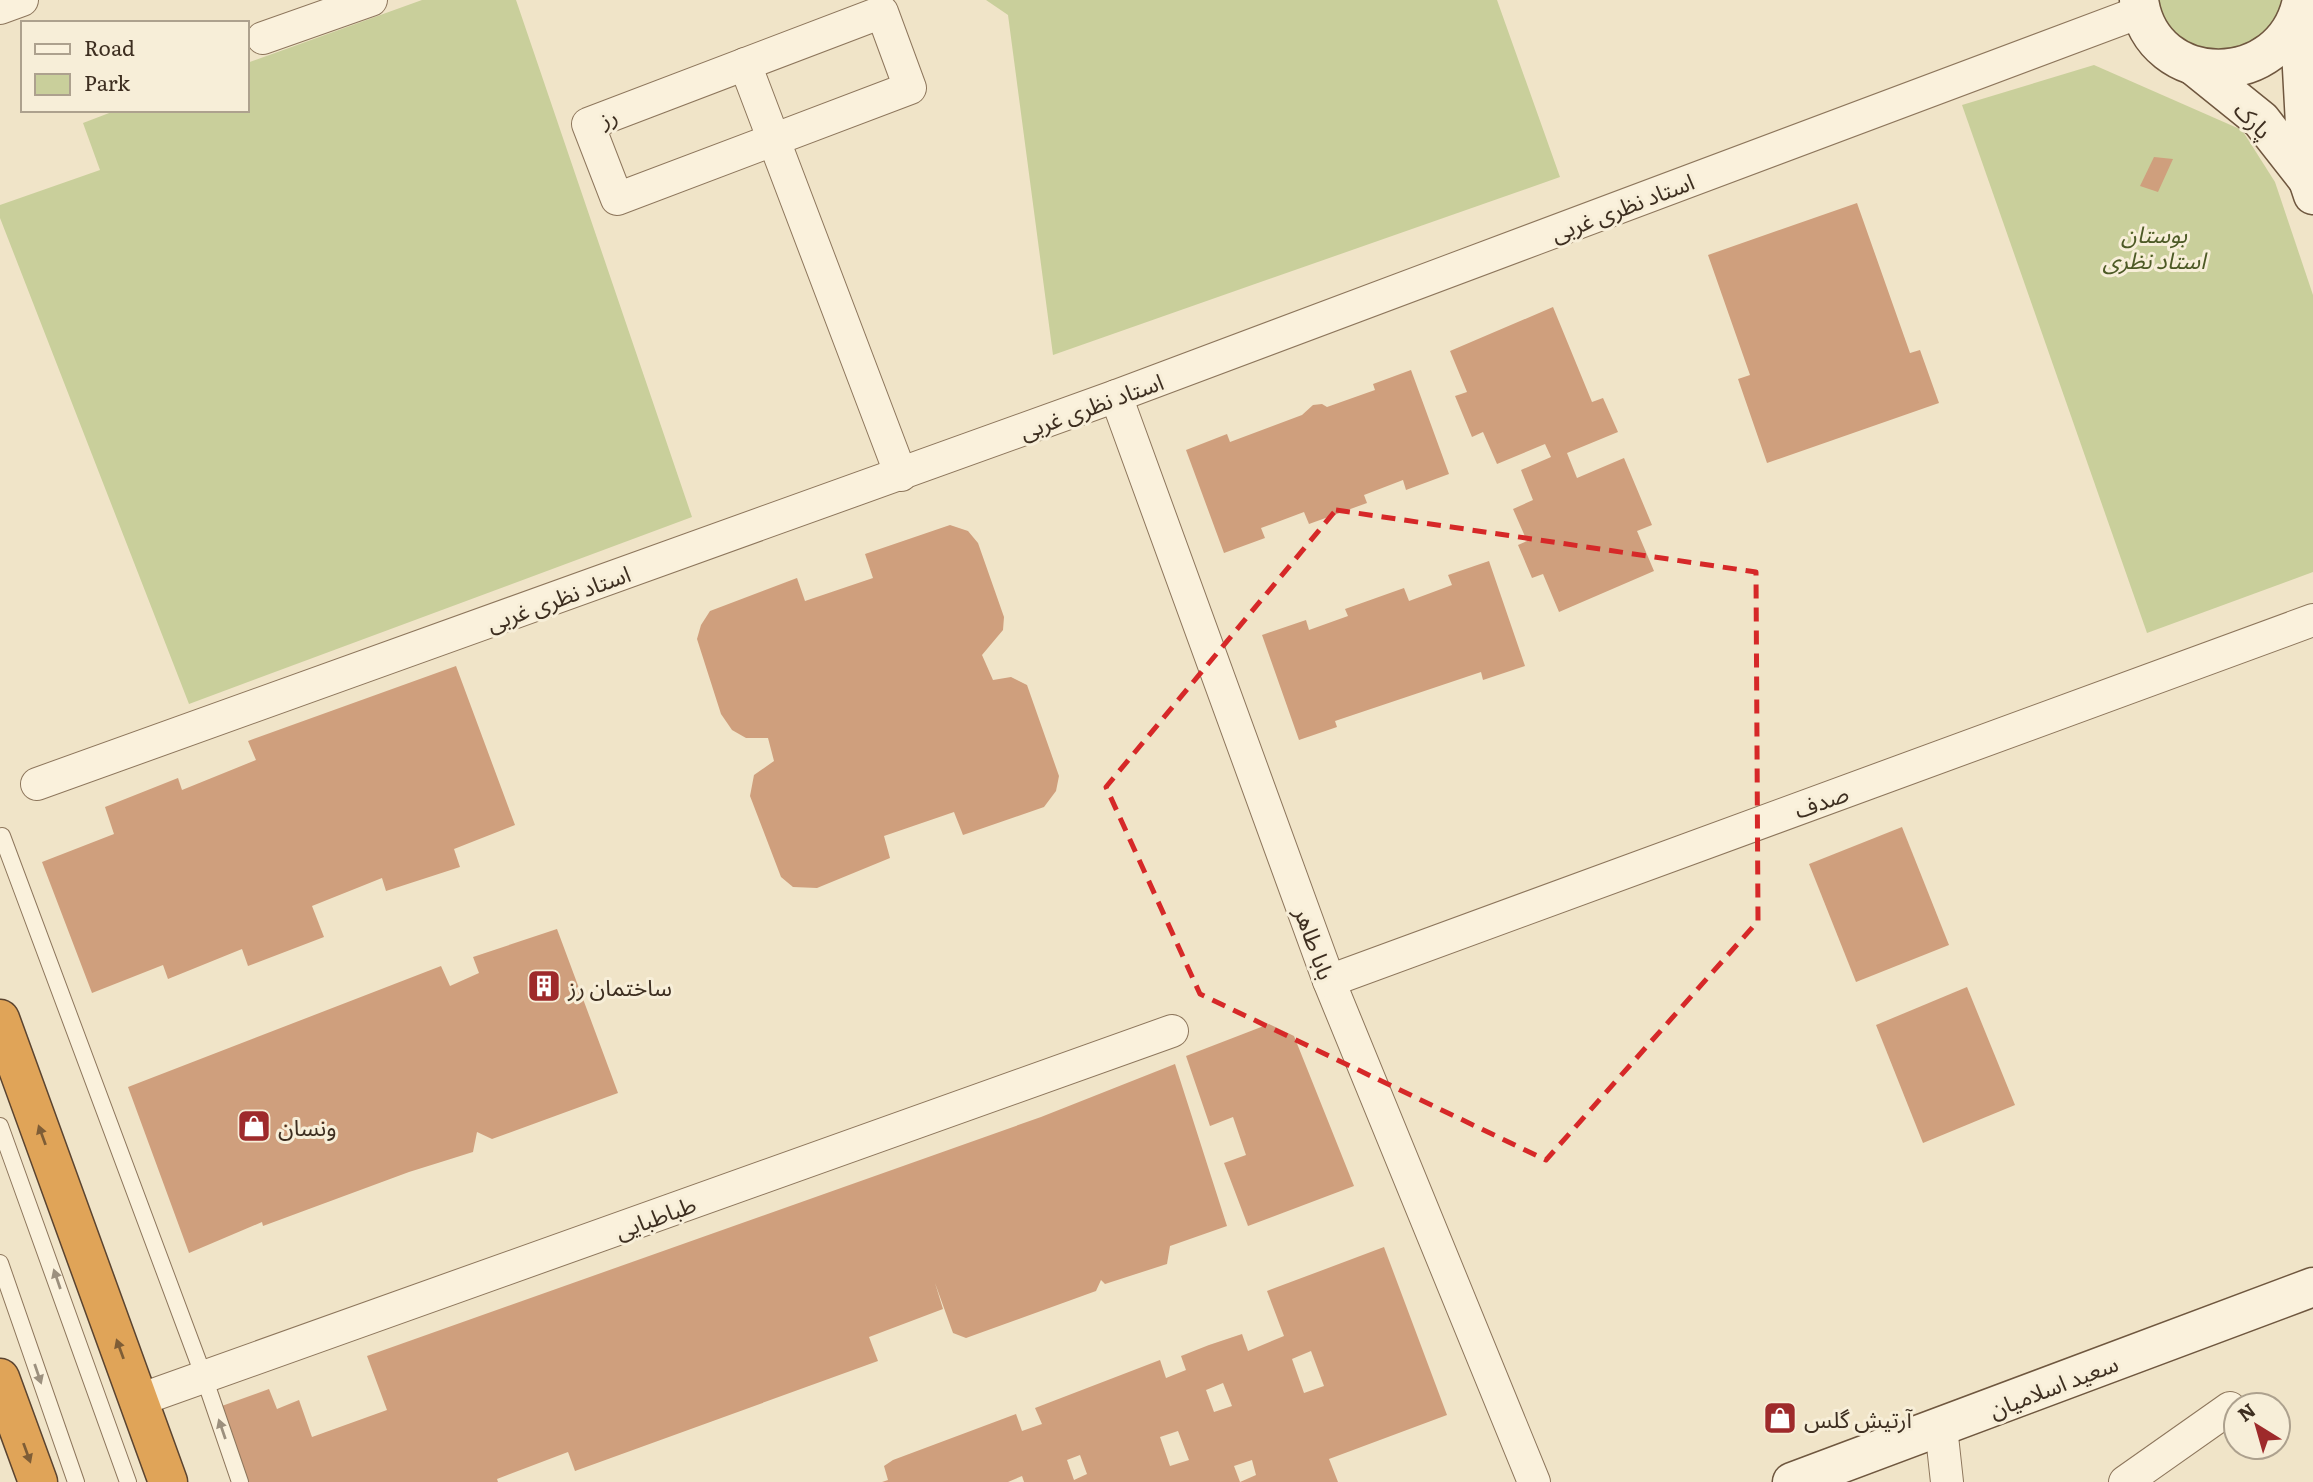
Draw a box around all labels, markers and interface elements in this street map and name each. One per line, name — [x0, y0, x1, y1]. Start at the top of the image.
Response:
legend — [21, 21, 248, 112]
text: Road — [84, 31, 135, 62]
text: Park — [84, 66, 130, 97]
street label: پارک — [2227, 92, 2281, 146]
street label: رز — [593, 97, 622, 135]
street label: استاد نظری غربی — [1545, 163, 1699, 249]
park label: بوستان استاد نظری — [2102, 216, 2208, 276]
street label: استاد نظری غربی — [1014, 363, 1168, 447]
street label: استاد نظری غربی — [481, 555, 635, 639]
street label: صدف — [1789, 775, 1853, 825]
street label: بابا طاهر — [1287, 901, 1345, 984]
building icon: ساختمان رز — [525, 967, 563, 1005]
place label: ساختمان رز — [567, 969, 672, 1003]
shop icon: ونسان — [235, 1107, 273, 1145]
place label: ونسان — [278, 1109, 336, 1143]
one-way arrow — [36, 1124, 47, 1145]
street label: طباطبایی — [610, 1186, 700, 1246]
one-way arrow — [51, 1268, 62, 1289]
one-way arrow — [114, 1338, 125, 1359]
street label: سعید اسلامیان — [1984, 1345, 2122, 1425]
one-way arrow — [33, 1363, 44, 1384]
north arrow — [2222, 1391, 2292, 1461]
text: N — [2231, 1396, 2261, 1428]
shop icon: آرتیش گلس — [1761, 1399, 1799, 1437]
place label: آرتیش گلس — [1804, 1401, 1913, 1435]
one-way arrow — [216, 1419, 227, 1440]
one-way arrow — [22, 1442, 33, 1463]

